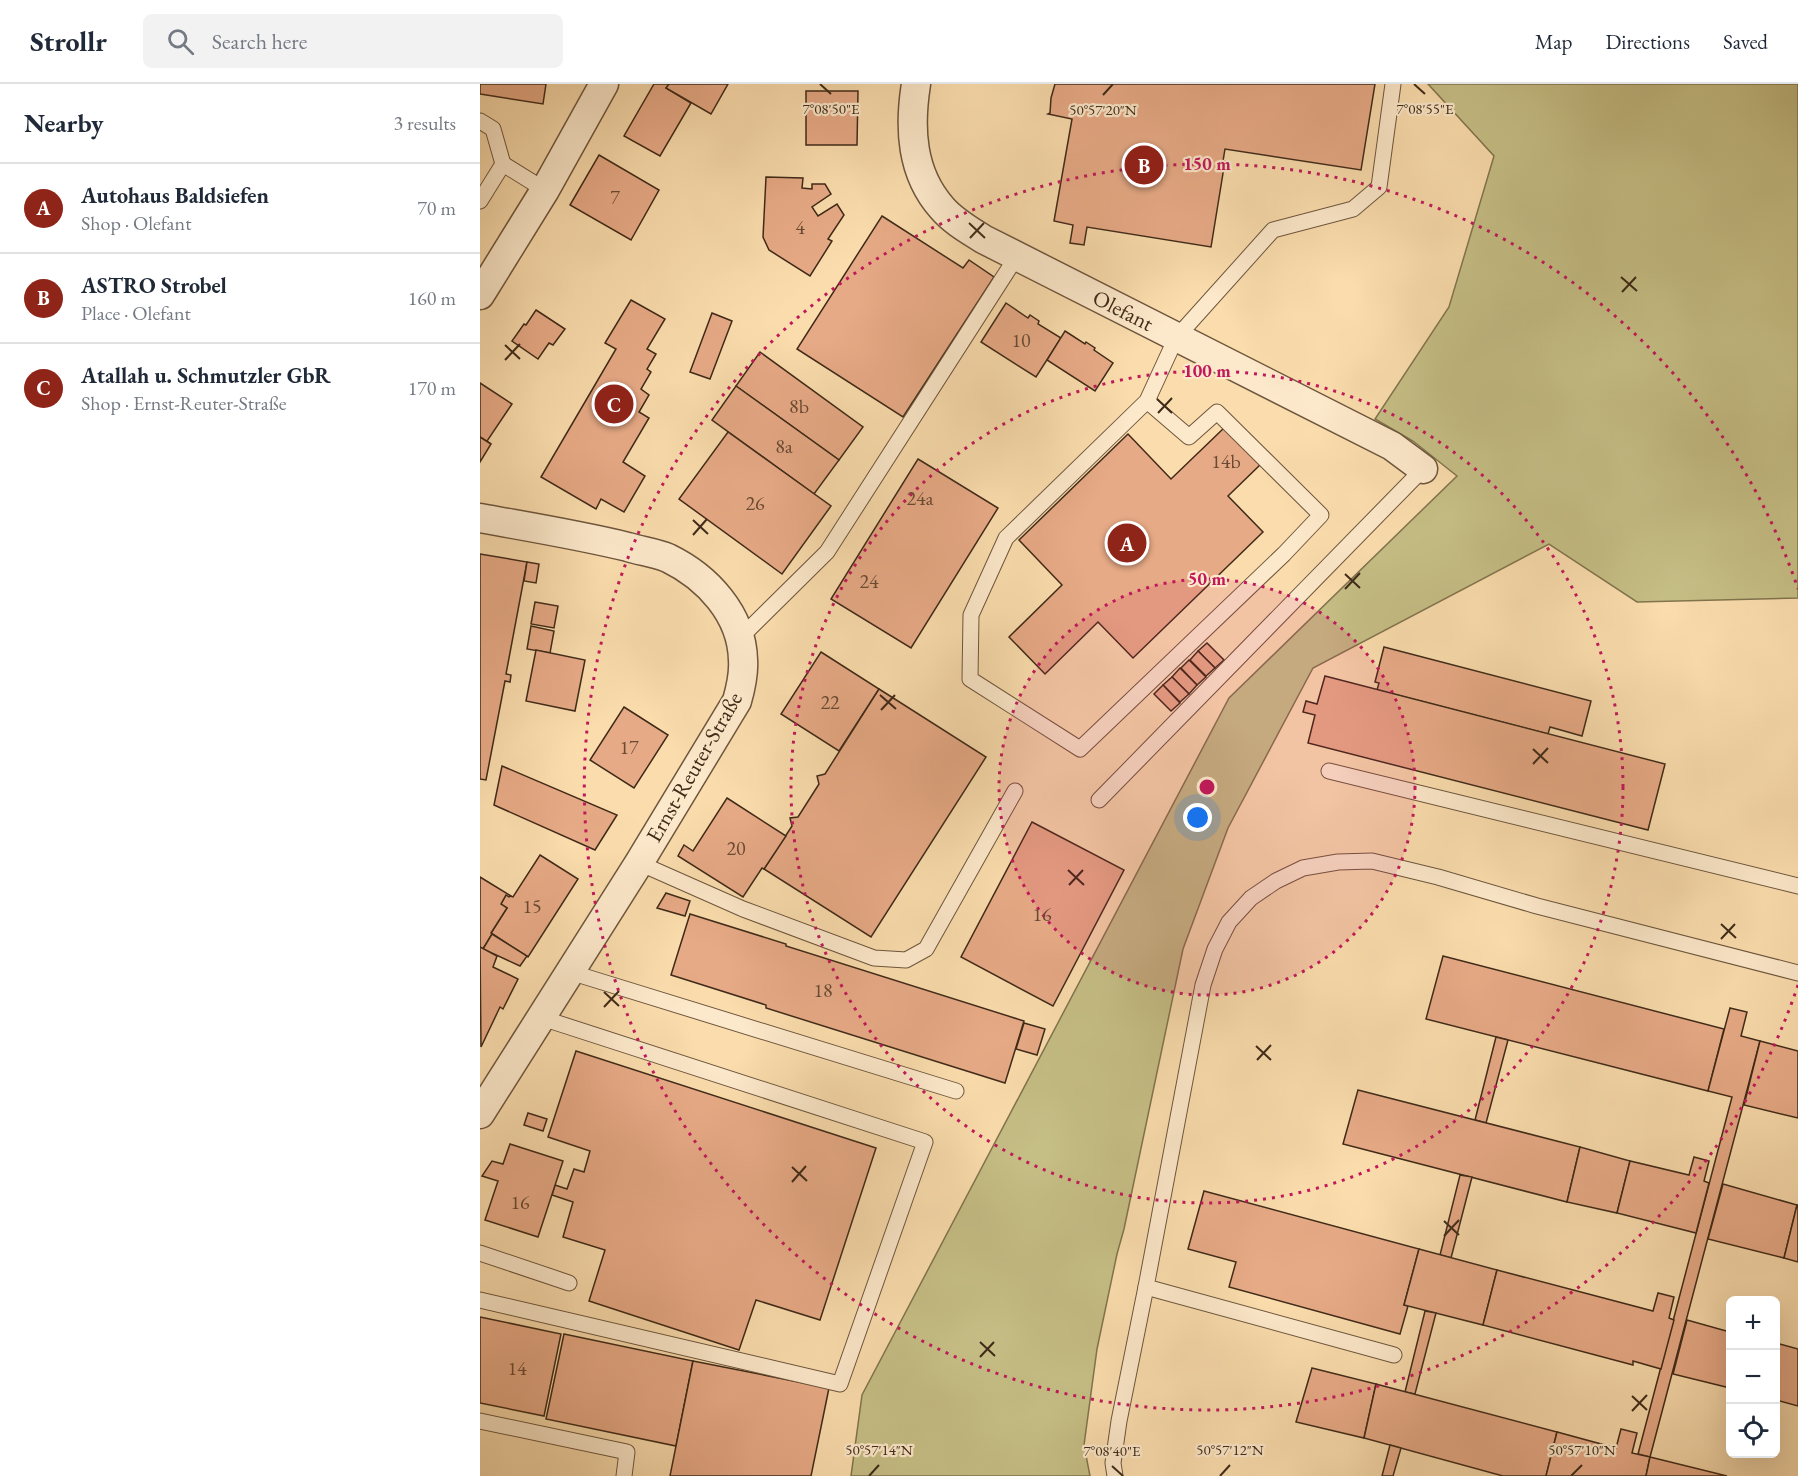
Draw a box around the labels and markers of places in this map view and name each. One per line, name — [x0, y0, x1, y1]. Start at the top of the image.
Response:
pin: B — [1124, 142, 1164, 188]
pin: C — [594, 382, 634, 426]
pin: A — [1108, 520, 1146, 566]
centre of rings — [1197, 777, 1217, 797]

